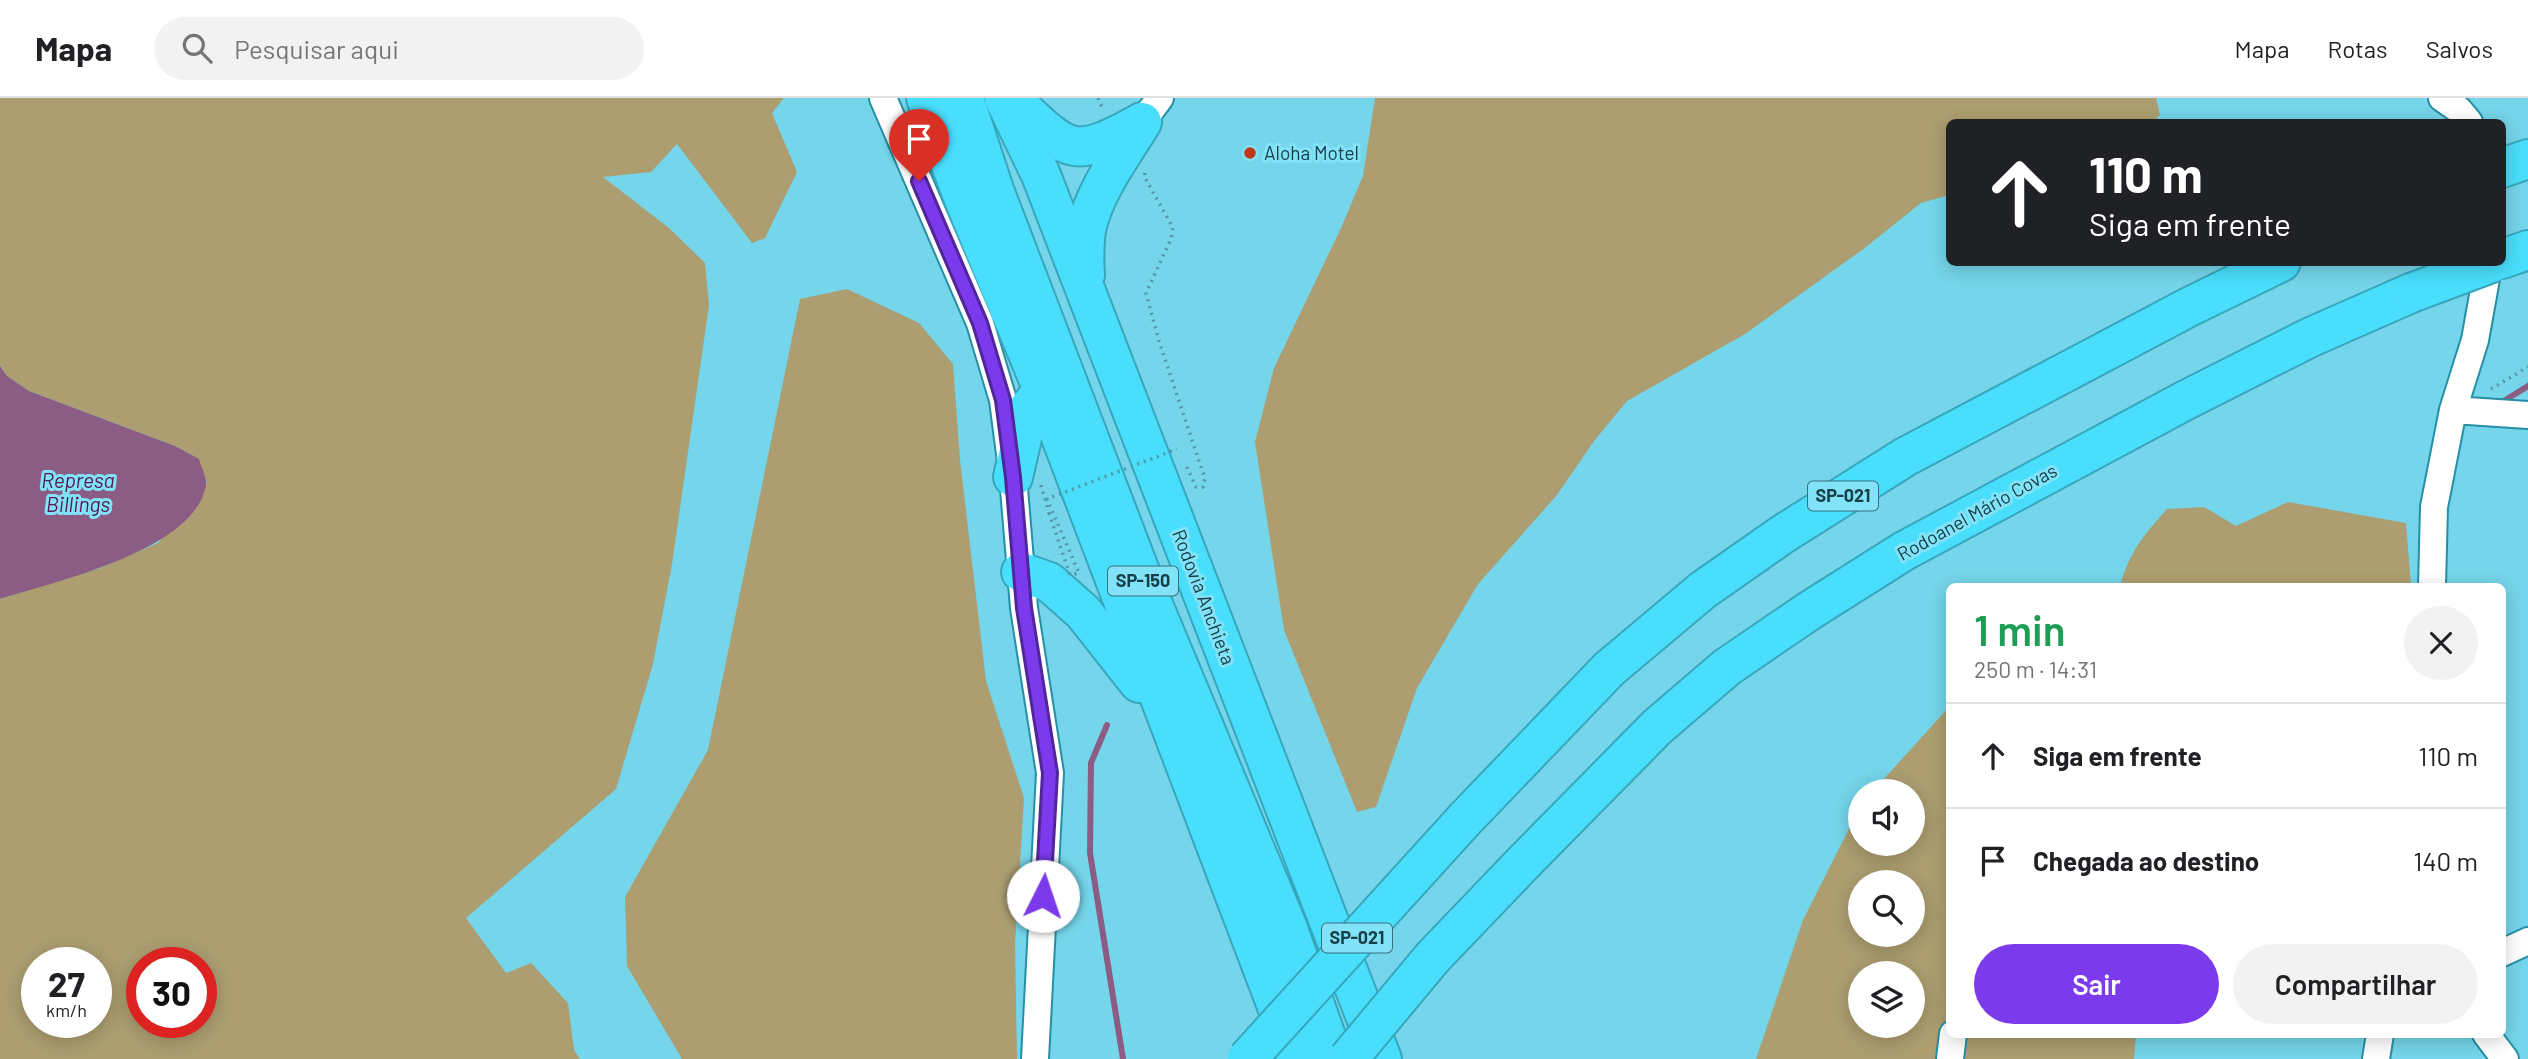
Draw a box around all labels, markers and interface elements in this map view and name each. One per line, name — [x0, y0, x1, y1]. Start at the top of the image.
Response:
search box — [154, 17, 644, 80]
text: Mapa — [35, 28, 112, 68]
icon: search — [178, 29, 216, 67]
text: Pesquisar aqui — [234, 33, 399, 64]
text: Mapa — [2235, 34, 2290, 63]
text: Rotas — [2328, 34, 2388, 63]
text: Salvos — [2426, 34, 2493, 63]
pin — [889, 109, 949, 181]
icon: arrive — [900, 120, 938, 158]
place label: Aloha Motel — [1264, 141, 1359, 164]
text: 110 m — [2089, 144, 2203, 203]
marker: Aloha Motel — [1242, 145, 1258, 161]
icon: ahead — [1974, 147, 2065, 238]
text: Siga em frente — [2089, 204, 2291, 242]
street label: Rodoanel Mário Covas — [1893, 458, 2061, 565]
water label: Represa Billings — [41, 467, 115, 516]
road number: SP-021 — [1808, 482, 1878, 510]
street label: Rodovia Anchieta — [1168, 526, 1241, 668]
road number: SP-150 — [1108, 566, 1178, 596]
text: 1 min — [1974, 604, 2066, 654]
button: close — [2404, 606, 2478, 680]
text: 250 m · 14:31 — [1974, 655, 2097, 683]
icon: ahead — [1974, 737, 2012, 775]
text: Siga em frente — [2033, 740, 2202, 771]
text: 110 m — [2418, 740, 2478, 771]
map controls — [1848, 779, 1925, 1038]
button: sound — [1848, 779, 1925, 856]
icon: arrive — [1974, 842, 2012, 880]
text: Chegada ao destino — [2033, 845, 2259, 876]
text: 140 m — [2413, 845, 2478, 876]
position arrow — [1006, 859, 1080, 933]
button: search — [1848, 870, 1925, 947]
road number: SP-021 — [1322, 924, 1392, 952]
button: Sair — [1974, 944, 2219, 1024]
button: Compartilhar — [2233, 944, 2478, 1024]
speed limit sign: 30 — [126, 947, 217, 1038]
button: layers — [1848, 961, 1925, 1038]
text: 27 — [48, 962, 85, 1004]
text: km/h — [46, 999, 87, 1021]

